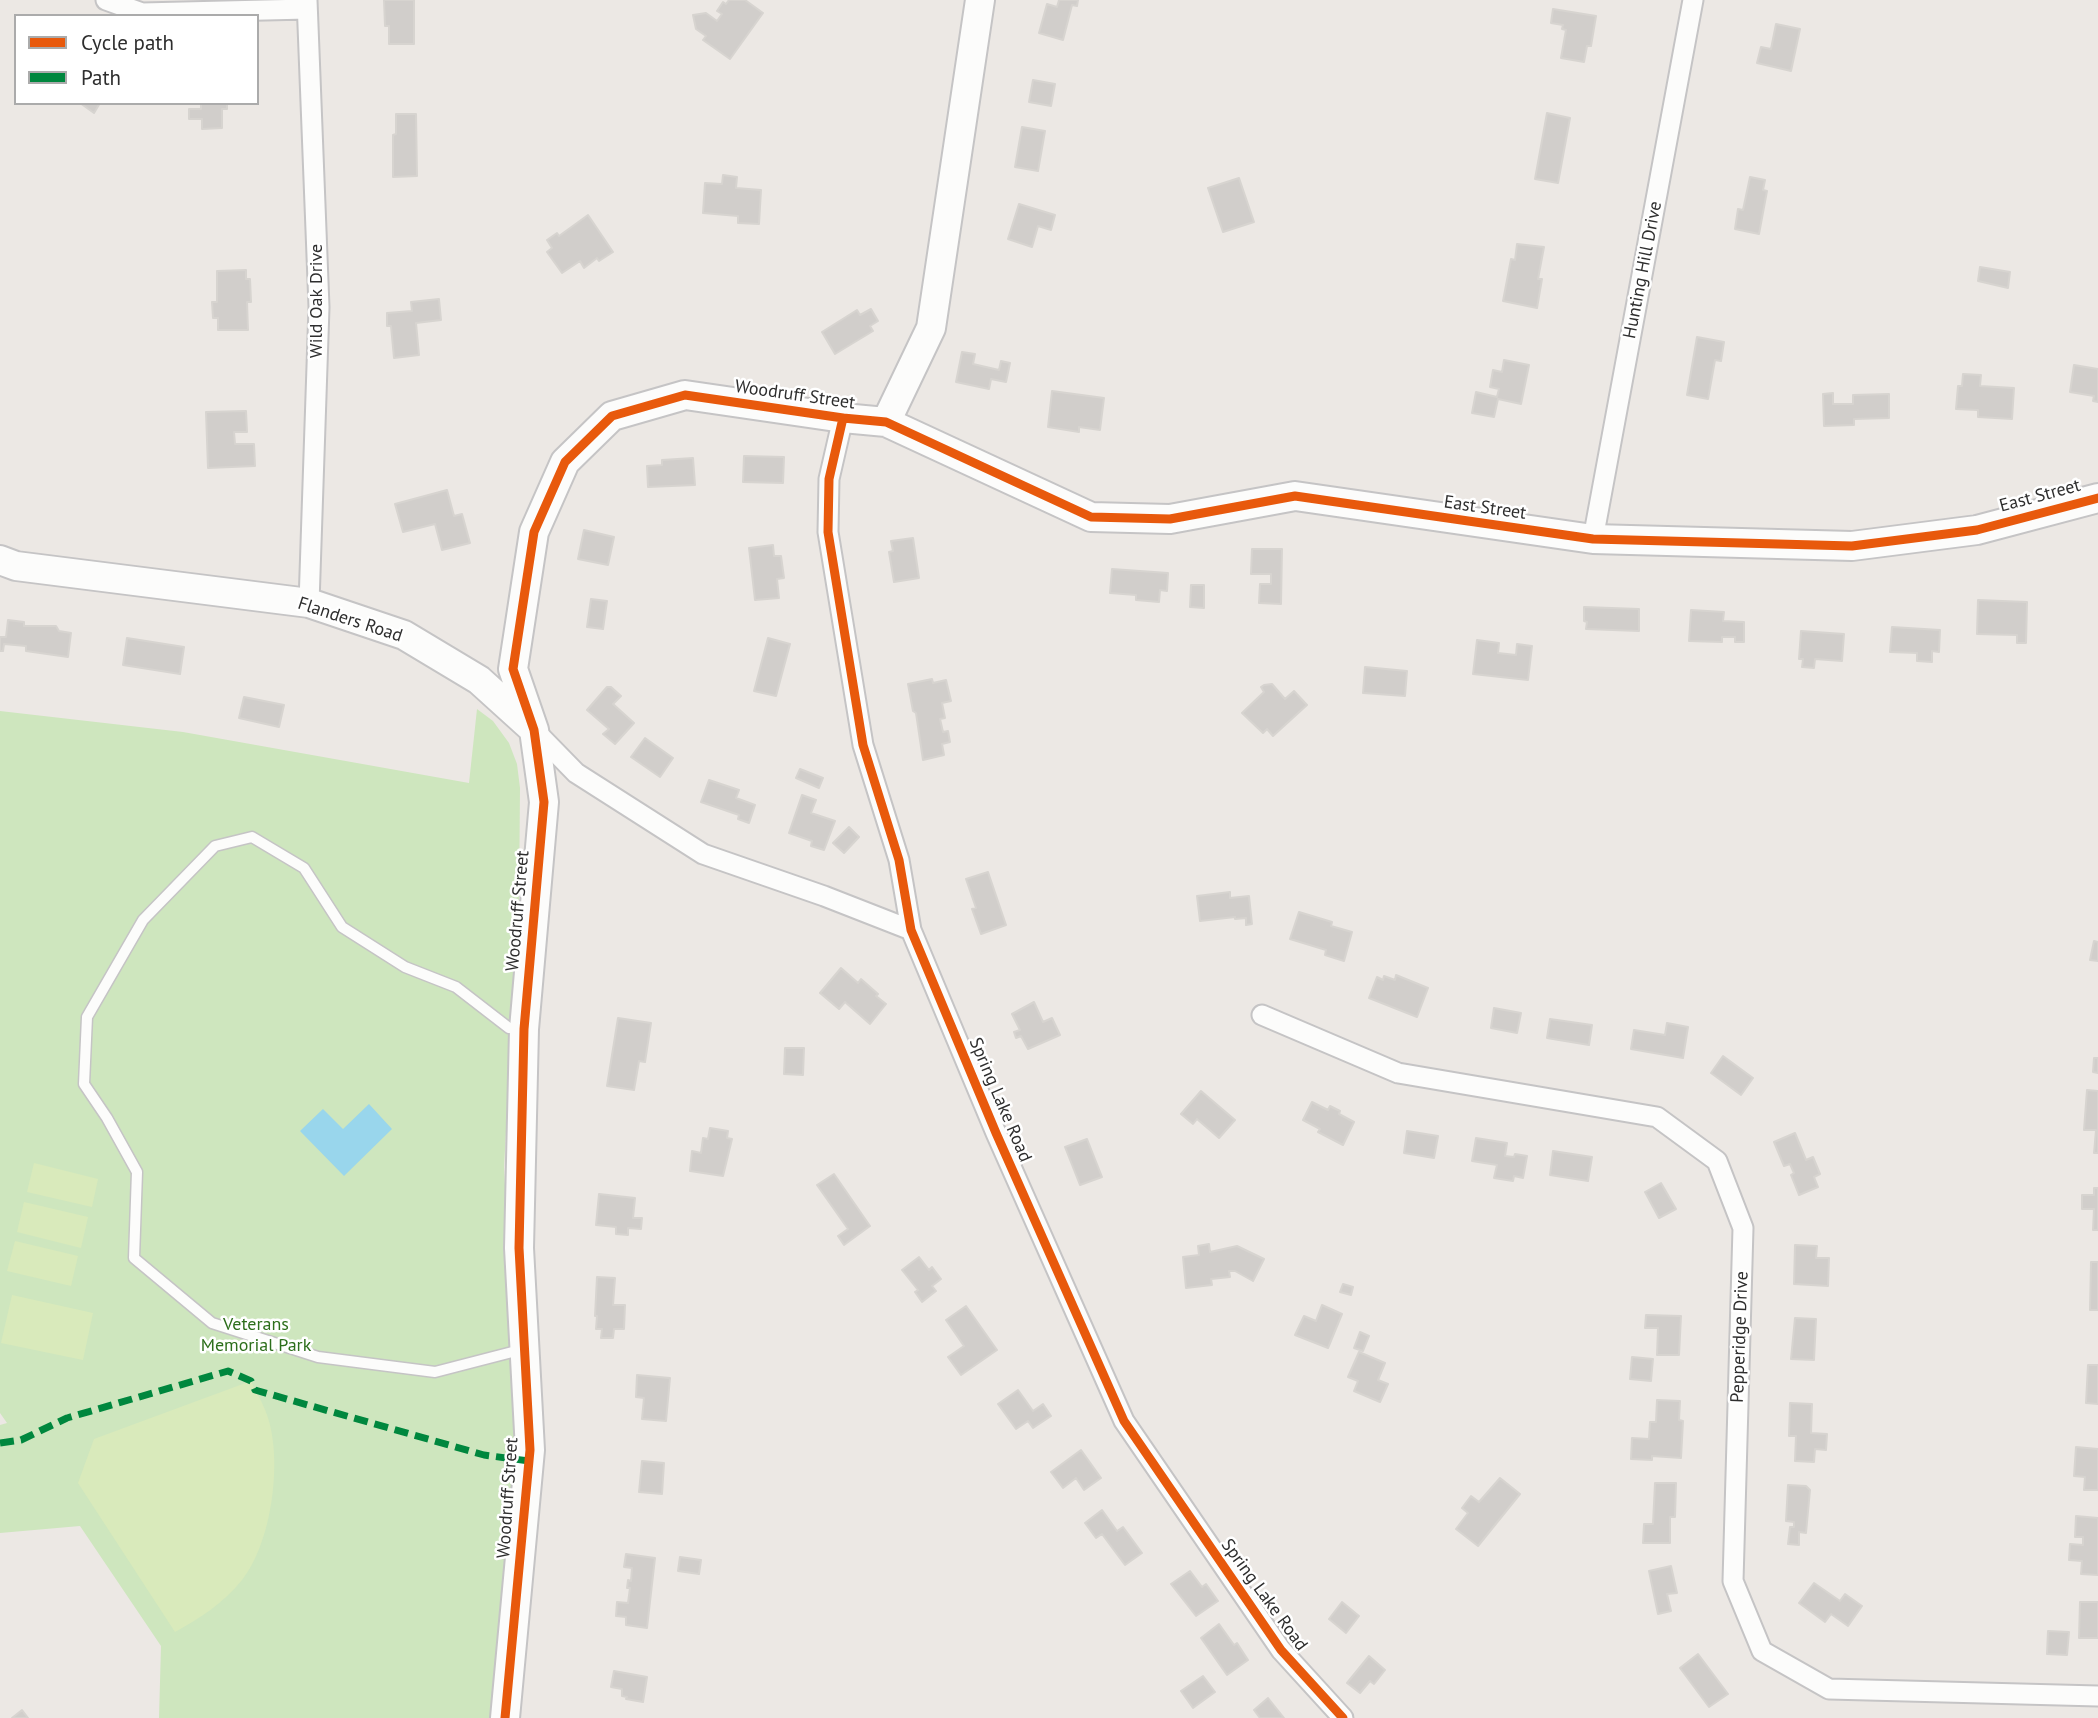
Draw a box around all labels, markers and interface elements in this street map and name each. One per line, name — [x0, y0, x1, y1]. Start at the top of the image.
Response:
legend — [14, 14, 259, 105]
text: Cycle path — [81, 29, 174, 56]
text: Path — [81, 64, 121, 91]
street label: Hunting Hill Drive — [1619, 199, 1667, 341]
street label: Wild Oak Drive — [306, 244, 328, 358]
street label: Woodruff Street — [733, 376, 857, 414]
street label: East Street — [1997, 475, 2083, 517]
street label: East Street — [1442, 492, 1528, 524]
street label: Flanders Road — [295, 593, 405, 647]
street label: Woodruff Street — [502, 850, 534, 972]
street label: Spring Lake Road — [964, 1035, 1036, 1165]
street label: Pepperidge Drive — [1727, 1271, 1753, 1403]
park label: Veterans Memorial Park — [201, 1314, 311, 1356]
street label: Woodruff Street — [493, 1437, 523, 1559]
street label: Spring Lake Road — [1216, 1535, 1312, 1655]

